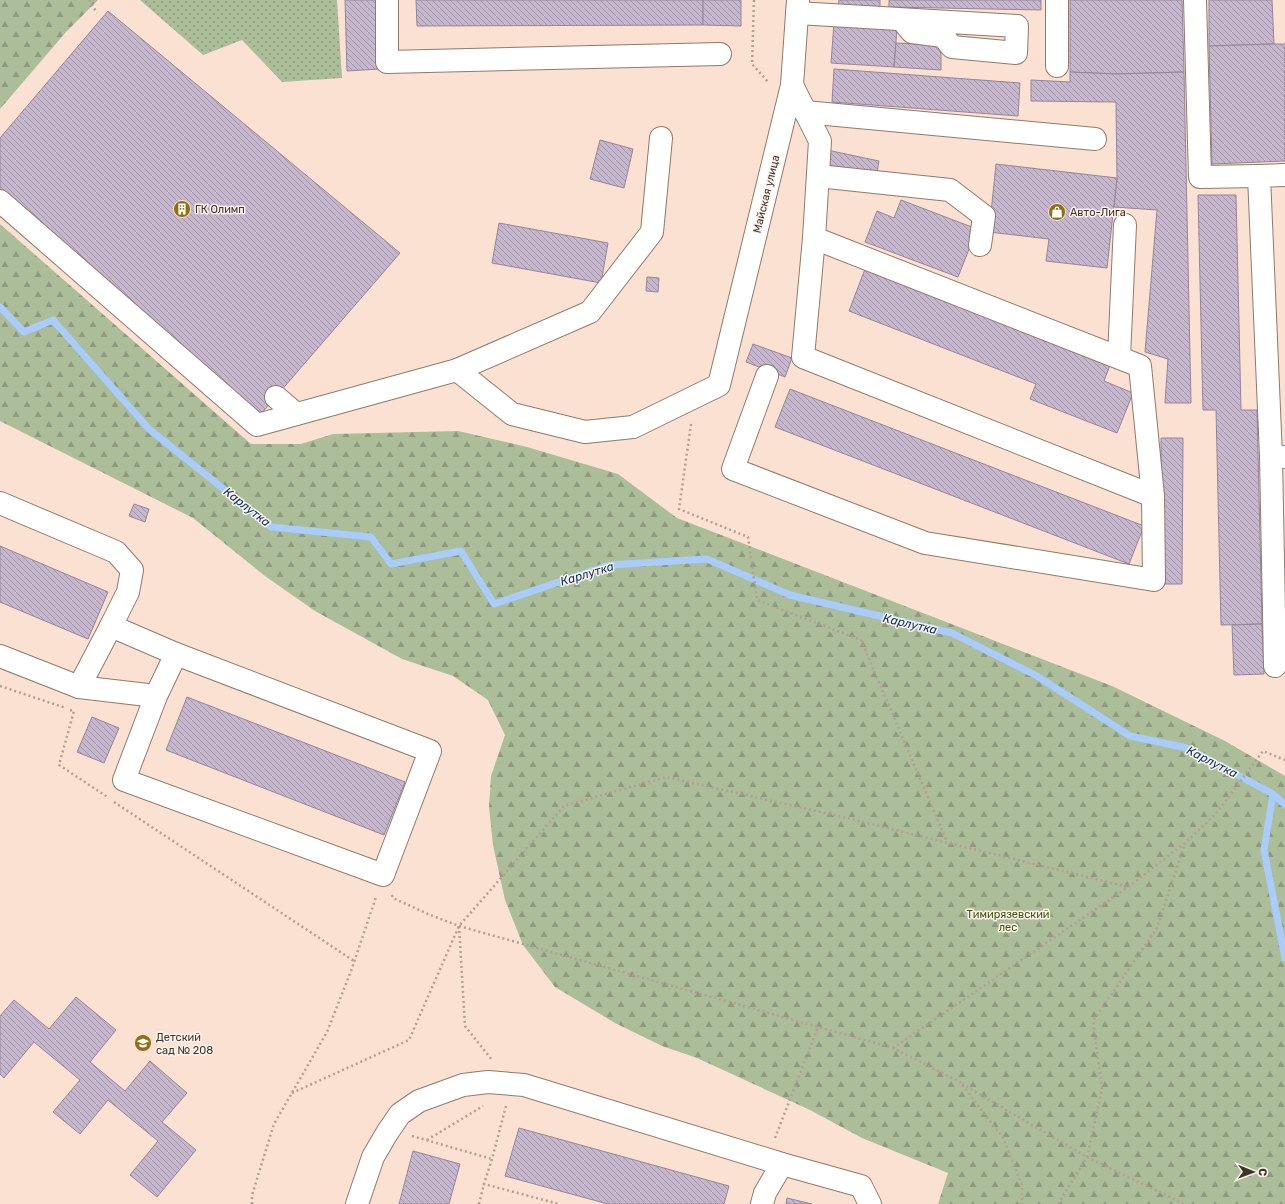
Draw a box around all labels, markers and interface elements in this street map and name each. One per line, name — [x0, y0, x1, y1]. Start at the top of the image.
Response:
street label: Майская улица — [751, 154, 782, 234]
building icon: ГК Олимп — [172, 199, 192, 219]
shop icon: Авто-Лига — [1047, 202, 1067, 222]
place label: ГК Олимп — [195, 203, 245, 216]
place label: Авто-Лига — [1070, 206, 1126, 219]
water label: Карлутка — [221, 485, 273, 529]
water label: Карлутка — [559, 559, 615, 589]
water label: Карлутка — [882, 611, 938, 637]
water label: Карлутка — [1184, 743, 1240, 781]
park label: Тимирязевский лес — [966, 908, 1050, 934]
place label: Детский сад № 208 — [156, 1031, 213, 1057]
school or university icon: Детский сад № 208 — [133, 1033, 153, 1053]
north arrow — [1233, 1152, 1273, 1192]
text: С — [1256, 1168, 1269, 1176]

